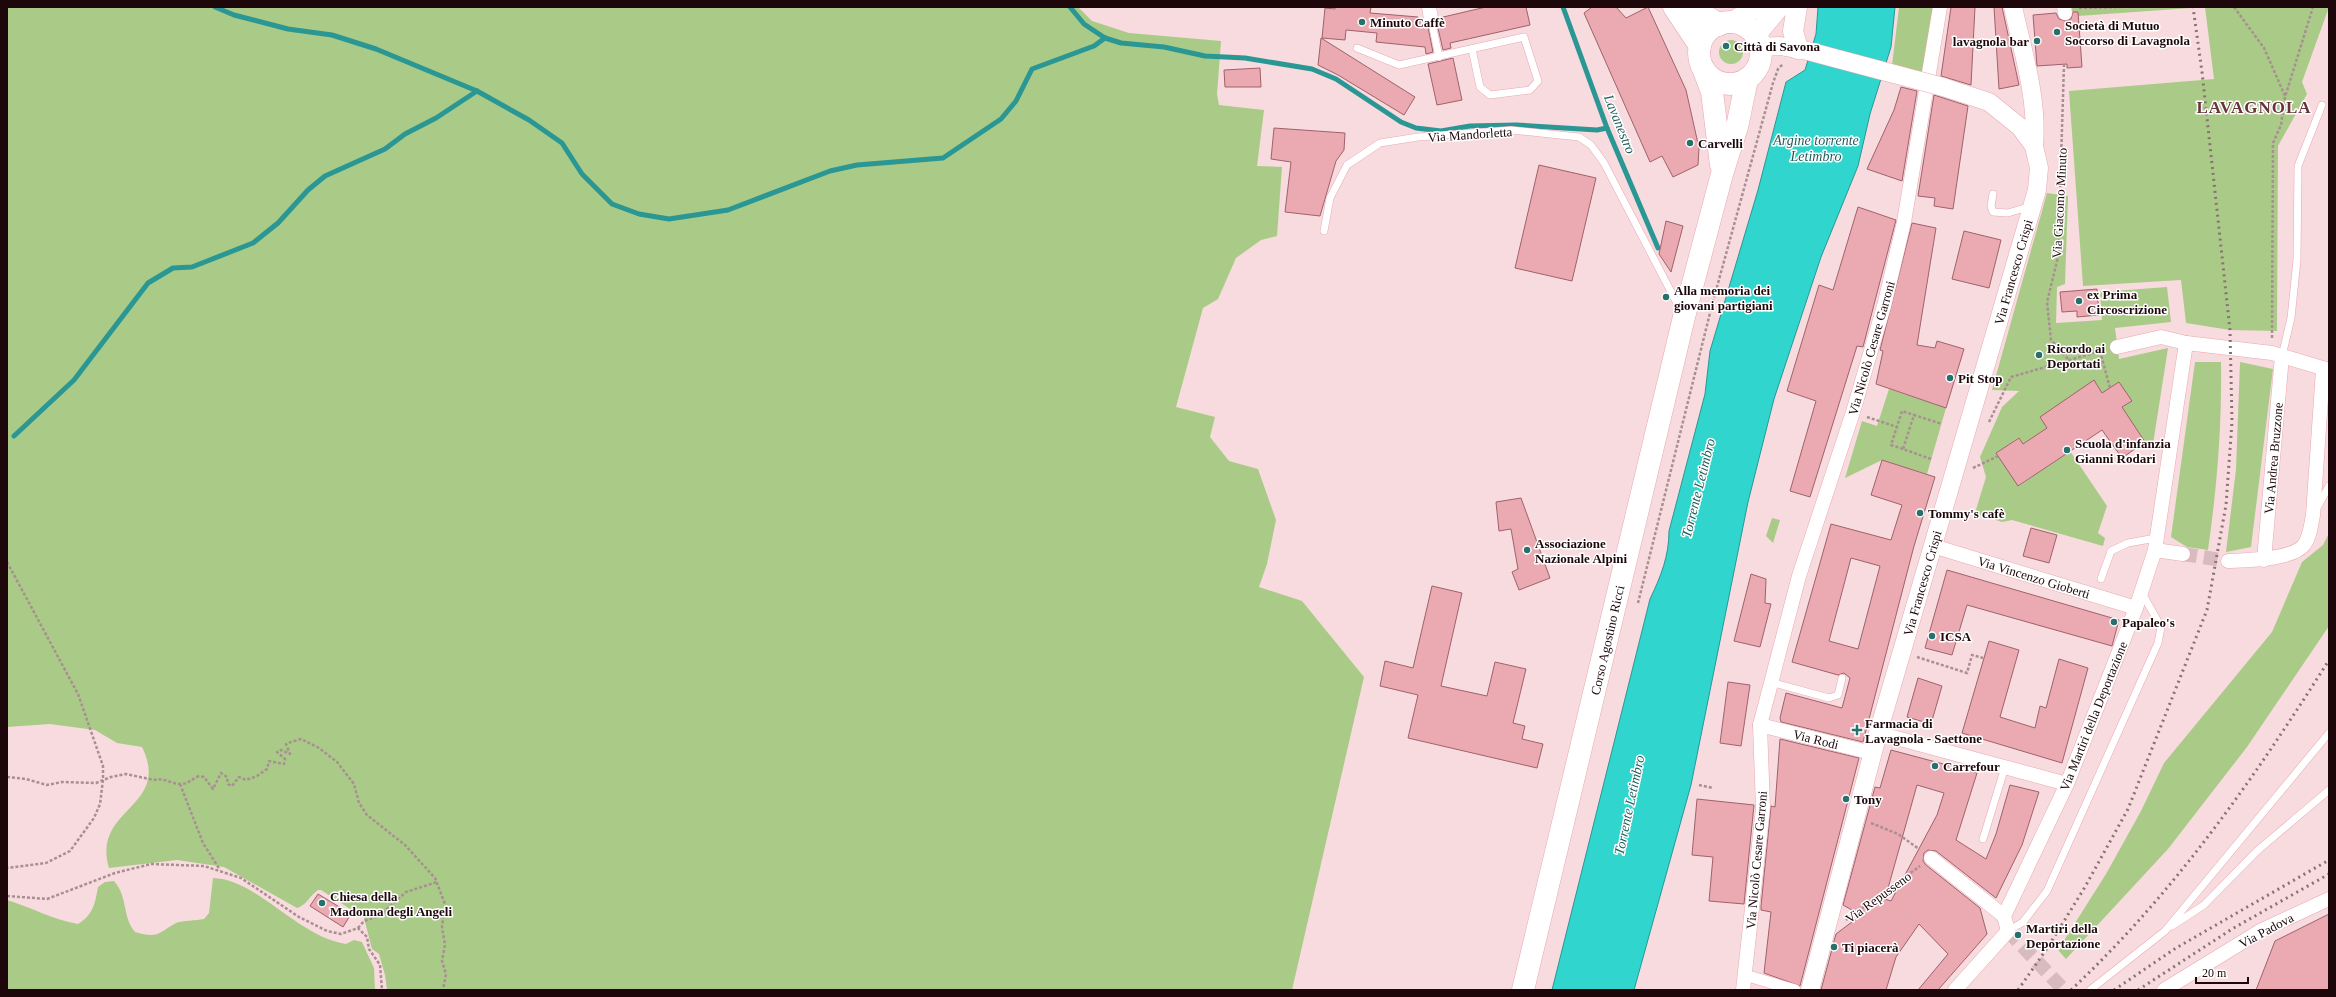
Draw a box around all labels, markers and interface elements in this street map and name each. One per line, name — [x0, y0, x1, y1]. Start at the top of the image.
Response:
place label: Minuto Caffè — [1370, 15, 1445, 30]
marker: Minuto Caffè — [1357, 17, 1367, 27]
place label: Società di Mutuo Soccorso di Lavagnola — [2065, 18, 2190, 48]
marker: Società di Mutuo Soccorso di Lavagnola — [2052, 27, 2062, 37]
place label: lavagnola bar — [1953, 34, 2029, 49]
marker: lavagnola bar — [2032, 36, 2042, 46]
place label: Città di Savona — [1734, 39, 1820, 54]
marker: Città di Savona — [1721, 41, 1731, 51]
water label: Lavanestro — [1601, 91, 1638, 156]
district label: LAVAGNOLA — [2196, 98, 2312, 117]
street label: Via Mandorletta — [1427, 124, 1513, 145]
water label: Argine torrente Letimbro — [1772, 133, 1859, 164]
place label: Carvelli — [1698, 136, 1743, 151]
marker: Carvelli — [1685, 138, 1695, 148]
street label: Via Giacomo Minuto — [2049, 147, 2070, 259]
street label: Via Francesco Crispi — [1991, 217, 2036, 327]
street label: Via Nicolò Cesare Garroni — [1845, 279, 1898, 417]
place label: Alla memoria dei giovani partigiani — [1674, 283, 1773, 313]
place label: ex Prima Circoscrizione — [2087, 287, 2167, 317]
marker: Alla memoria dei giovani partigiani — [1661, 292, 1671, 302]
marker: ex Prima Circoscrizione — [2074, 296, 2084, 306]
place label: Ricordo ai Deportati — [2047, 341, 2106, 371]
marker: Ricordo ai Deportati — [2034, 350, 2044, 360]
place label: Pit Stop — [1958, 371, 2002, 386]
marker: Pit Stop — [1945, 373, 1955, 383]
street label: Via Andrea Bruzzone — [2261, 401, 2286, 514]
place label: Scuola d'infanzia Gianni Rodari — [2075, 436, 2171, 466]
water label: Torrente Letimbro — [1679, 437, 1718, 539]
marker: Scuola d'infanzia Gianni Rodari — [2062, 445, 2072, 455]
place label: Tommy's cafè — [1928, 506, 2005, 521]
marker: Tommy's cafè — [1915, 508, 1925, 518]
street label: Via Francesco Crispi — [1900, 528, 1945, 638]
place label: Associazione Nazionale Alpini — [1535, 536, 1627, 566]
marker: Associazione Nazionale Alpini — [1522, 545, 1532, 555]
street label: Via Vincenzo Gioberti — [1976, 553, 2092, 602]
street label: Corso Agostino Ricci — [1588, 584, 1627, 696]
place label: Papaleo's — [2122, 615, 2175, 630]
marker: Papaleo's — [2109, 617, 2119, 627]
place label: ICSA — [1940, 629, 1972, 644]
marker: ICSA — [1927, 631, 1937, 641]
street label: Via Martiri della Deportazione — [2057, 639, 2130, 793]
place label: Farmacia di Lavagnola - Saettone — [1865, 716, 1982, 746]
marker: Farmacia di Lavagnola - Saettone — [1852, 725, 1862, 735]
street label: Via Rodi — [1791, 727, 1841, 752]
water label: Torrente Letimbro — [1612, 754, 1647, 856]
place label: Carrefour — [1943, 759, 2000, 774]
marker: Carrefour — [1930, 761, 1940, 771]
street label: Via Nicolò Cesare Garroni — [1743, 790, 1770, 930]
place label: Tony — [1854, 792, 1882, 807]
marker: Tony — [1841, 794, 1851, 804]
street label: Via Repusseno — [1843, 869, 1914, 926]
place label: Chiesa della Madonna degli Angeli — [330, 889, 452, 919]
marker: Chiesa della Madonna degli Angeli — [317, 898, 327, 908]
street label: Via Padova — [2236, 910, 2296, 951]
place label: Martiri della Deportazione — [2026, 921, 2101, 951]
marker: Martiri della Deportazione — [2013, 930, 2023, 940]
place label: Ti piacerà — [1842, 940, 1899, 955]
marker: Ti piacerà — [1829, 942, 1839, 952]
scale bar — [2196, 959, 2248, 985]
text: 20 m — [2202, 966, 2227, 980]

